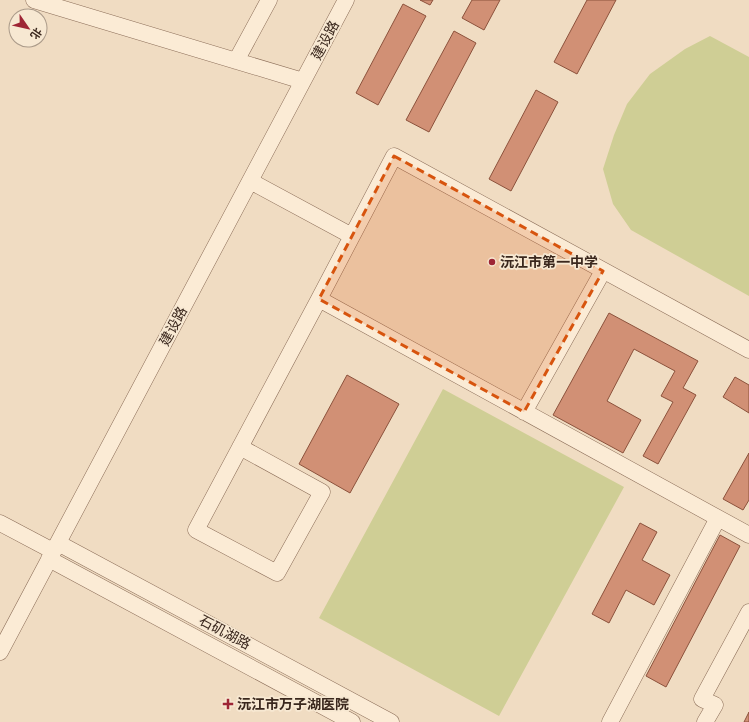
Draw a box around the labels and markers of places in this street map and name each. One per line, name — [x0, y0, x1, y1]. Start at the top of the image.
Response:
place label: 沅江市第一中学 — [500, 254, 598, 271]
marker: 沅江市第一中学 — [487, 257, 497, 267]
place label: 沅江市万子湖医院 — [237, 696, 349, 713]
marker: 沅江市万子湖医院 — [222, 698, 234, 710]

